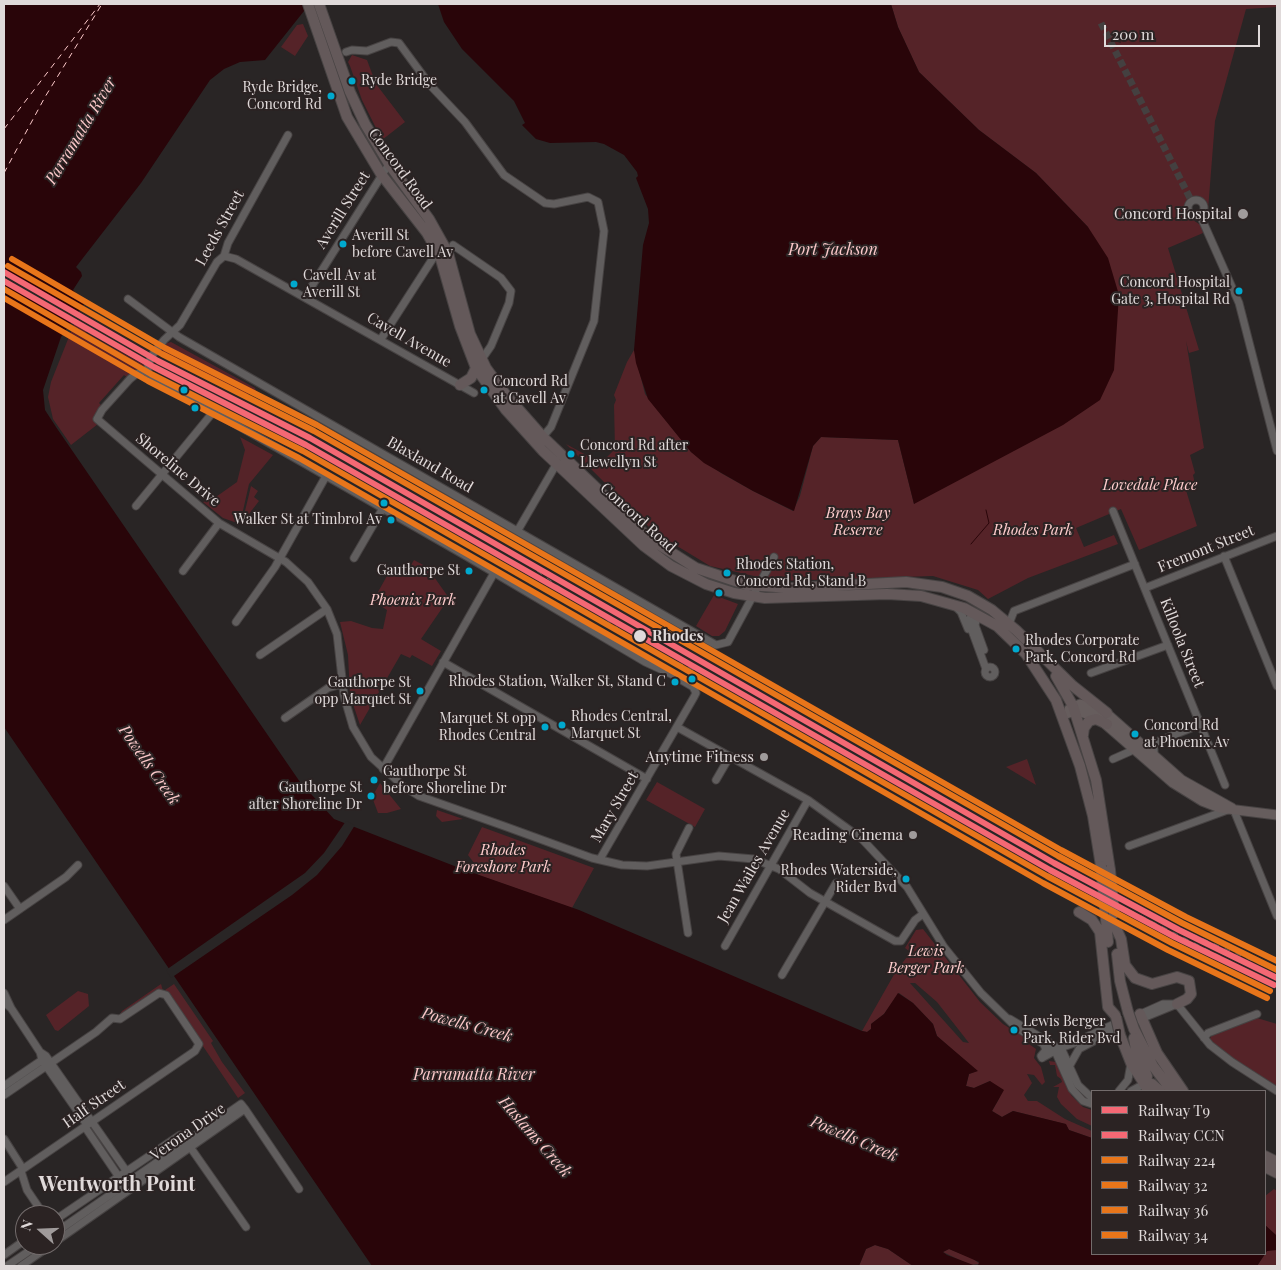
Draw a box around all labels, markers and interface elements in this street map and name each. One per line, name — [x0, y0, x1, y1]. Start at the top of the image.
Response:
scale bar — [1106, 15, 1262, 47]
text: 200 m — [1112, 24, 1154, 44]
place label: Ryde Bridge — [361, 73, 437, 89]
water label: Parramatta River — [41, 74, 121, 188]
marker: Ryde Bridge — [347, 76, 357, 86]
place label: Ryde Bridge, Concord Rd — [242, 80, 322, 112]
marker: Ryde Bridge, Concord Rd — [326, 91, 336, 101]
street label: Concord Road — [365, 125, 435, 213]
street label: Averill Street — [312, 168, 374, 252]
street label: Leeds Street — [192, 187, 248, 269]
place label: Concord Hospital — [1114, 205, 1232, 223]
marker: Concord Hospital — [1236, 207, 1250, 221]
place label: Averill St before Cavell Av — [352, 228, 453, 260]
marker: Averill St before Cavell Av — [338, 239, 348, 249]
water label: Port Jackson — [788, 240, 878, 260]
place label: Cavell Av at Averill St — [303, 268, 376, 300]
place label: Concord Hospital Gate 3, Hospital Rd — [1111, 275, 1230, 308]
marker: Cavell Av at Averill St — [289, 279, 299, 289]
marker: Concord Hospital Gate 3, Hospital Rd — [1234, 286, 1244, 296]
street label: Cavell Avenue — [364, 309, 454, 371]
place label: Concord Rd at Cavell Av — [493, 374, 568, 407]
unlabelled marker — [179, 385, 189, 395]
marker: Concord Rd at Cavell Av — [479, 385, 489, 395]
unlabelled marker — [190, 403, 200, 413]
street label: Shoreline Drive — [132, 429, 224, 511]
street label: Blaxland Road — [384, 433, 476, 497]
place label: Concord Rd after Llewellyn St — [580, 438, 688, 471]
marker: Concord Rd after Llewellyn St — [566, 449, 576, 459]
park label: Lovedale Place — [1103, 476, 1197, 494]
street label: Concord Road — [596, 479, 680, 557]
unlabelled marker — [379, 498, 389, 508]
park label: Brays Bay Reserve — [826, 504, 890, 539]
place label: Walker St at Timbrol Av — [234, 512, 382, 528]
marker: Walker St at Timbrol Av — [386, 515, 396, 525]
park label: Rhodes Park — [993, 521, 1073, 539]
street label: Fremont Street — [1155, 521, 1257, 577]
place label: Rhodes Station, Concord Rd, Stand B — [736, 557, 866, 590]
place label: Gauthorpe St — [377, 563, 460, 579]
marker: Gauthorpe St — [464, 566, 474, 576]
marker: Rhodes Station, Concord Rd, Stand B — [722, 568, 732, 578]
unlabelled marker — [714, 588, 724, 598]
park label: Phoenix Park — [370, 591, 456, 609]
street label: Killoola Street — [1156, 596, 1208, 690]
place label: Rhodes — [652, 627, 703, 645]
marker: Rhodes — [632, 628, 648, 644]
place label: Rhodes Corporate Park, Concord Rd — [1025, 633, 1140, 666]
marker: Rhodes Corporate Park, Concord Rd — [1011, 644, 1021, 654]
place label: Rhodes Station, Walker St, Stand C — [449, 674, 666, 690]
unlabelled marker — [687, 674, 697, 684]
place label: Gauthorpe St opp Marquet St — [314, 675, 411, 708]
marker: Rhodes Station, Walker St, Stand C — [670, 677, 680, 687]
marker: Gauthorpe St opp Marquet St — [415, 686, 425, 696]
place label: Rhodes Central, Marquet St — [571, 709, 672, 742]
place label: Marquet St opp Rhodes Central — [439, 711, 536, 744]
place label: Concord Rd at Phoenix Av — [1144, 718, 1229, 750]
marker: Rhodes Central, Marquet St — [557, 720, 567, 730]
water label: Powells Creek — [114, 721, 184, 809]
marker: Marquet St opp Rhodes Central — [540, 722, 550, 732]
marker: Concord Rd at Phoenix Av — [1130, 729, 1140, 739]
place label: Anytime Fitness — [646, 748, 754, 766]
marker: Anytime Fitness — [758, 751, 770, 763]
place label: Gauthorpe St before Shoreline Dr — [383, 764, 506, 796]
street label: Mary Street — [588, 768, 642, 846]
marker: Gauthorpe St before Shoreline Dr — [369, 775, 379, 785]
place label: Gauthorpe St after Shoreline Dr — [249, 780, 362, 812]
marker: Gauthorpe St after Shoreline Dr — [366, 791, 376, 801]
street label: Jean Wailes Avenue — [714, 806, 794, 926]
place label: Reading Cinema — [793, 826, 903, 844]
marker: Reading Cinema — [907, 829, 919, 841]
park label: Rhodes Foreshore Park — [455, 841, 551, 876]
place label: Rhodes Waterside, Rider Bvd — [781, 863, 897, 896]
marker: Rhodes Waterside, Rider Bvd — [901, 874, 911, 884]
park label: Lewis Berger Park — [888, 942, 964, 977]
water label: Powells Creek — [420, 1004, 514, 1046]
place label: Lewis Berger Park, Rider Bvd — [1023, 1014, 1120, 1046]
marker: Lewis Berger Park, Rider Bvd — [1009, 1025, 1019, 1035]
water label: Parramatta River — [413, 1065, 535, 1085]
street label: Half Street — [59, 1076, 129, 1132]
legend — [1091, 1090, 1266, 1255]
water label: Haslams Creek — [495, 1093, 575, 1181]
street label: Verona Drive — [147, 1100, 229, 1164]
text: Railway T9 — [1138, 1100, 1210, 1120]
water label: Powells Creek — [807, 1112, 901, 1166]
text: Railway CCN — [1138, 1125, 1225, 1145]
text: Railway 224 — [1138, 1150, 1215, 1170]
district label: Wentworth Point — [39, 1173, 195, 1197]
text: Railway 32 — [1138, 1175, 1208, 1195]
text: Railway 36 — [1138, 1200, 1208, 1220]
north arrow — [15, 1205, 65, 1255]
text: N — [16, 1217, 37, 1233]
text: Railway 34 — [1138, 1225, 1208, 1245]

